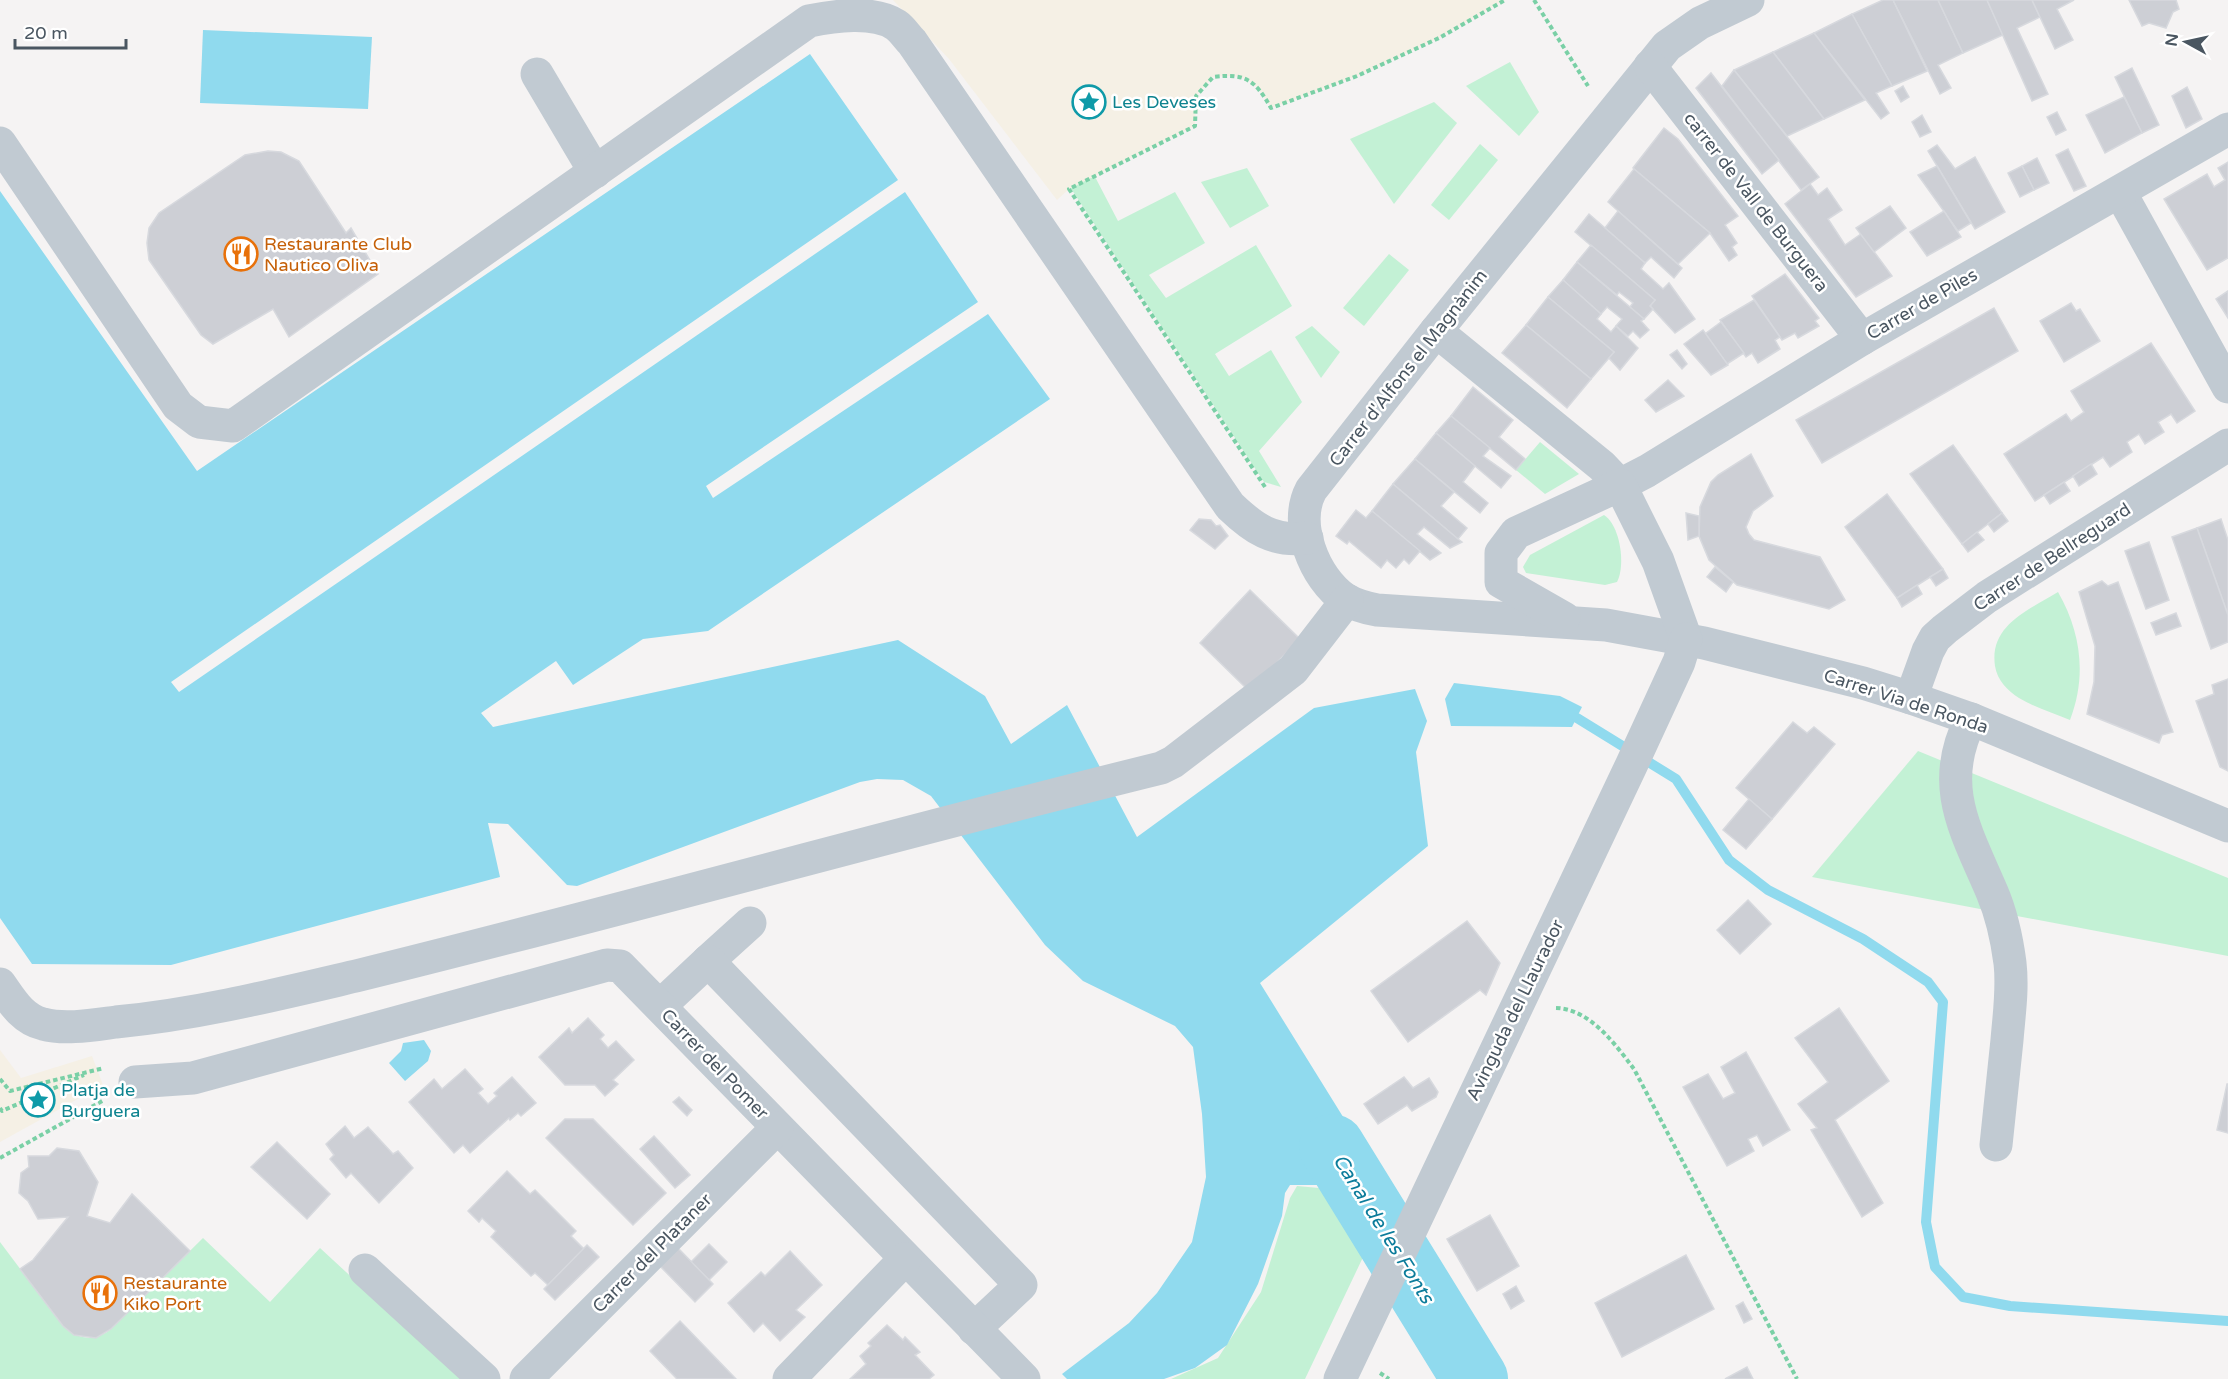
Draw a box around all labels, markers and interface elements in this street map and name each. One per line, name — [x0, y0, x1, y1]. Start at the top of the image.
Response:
scale bar — [15, 12, 126, 50]
north arrow — [2156, 12, 2216, 72]
text: 20 m — [24, 22, 68, 44]
text: N — [2161, 32, 2183, 48]
place icon: Les Deveses — [1071, 84, 1107, 120]
place label: Les Deveses — [1112, 91, 1216, 113]
street label: carrer de Vall de Burguera — [1679, 108, 1833, 296]
place label: Restaurante Club Nautico Oliva — [264, 233, 412, 276]
restaurant icon: Restaurante Club Nautico Oliva — [223, 236, 259, 272]
street label: Carrer de Piles — [1863, 264, 1981, 344]
street label: Carrer d'Alfons el Magnànim — [1324, 265, 1492, 471]
street label: Carrer de Bellreguard — [1969, 498, 2135, 616]
street label: Carrer Via de Ronda — [1821, 664, 1991, 738]
street label: Avinguda del Llaurador — [1461, 916, 1569, 1104]
street label: Carrer del Pomer — [657, 1004, 773, 1124]
place label: Platja de Burguera — [61, 1079, 140, 1122]
place icon: Platja de Burguera — [20, 1082, 56, 1118]
water label: Canal de les Fonts — [1327, 1150, 1439, 1309]
street label: Carrer del Plataner — [588, 1189, 716, 1317]
place label: Restaurante Kiko Port — [123, 1272, 227, 1315]
restaurant icon: Restaurante Kiko Port — [82, 1275, 118, 1311]

